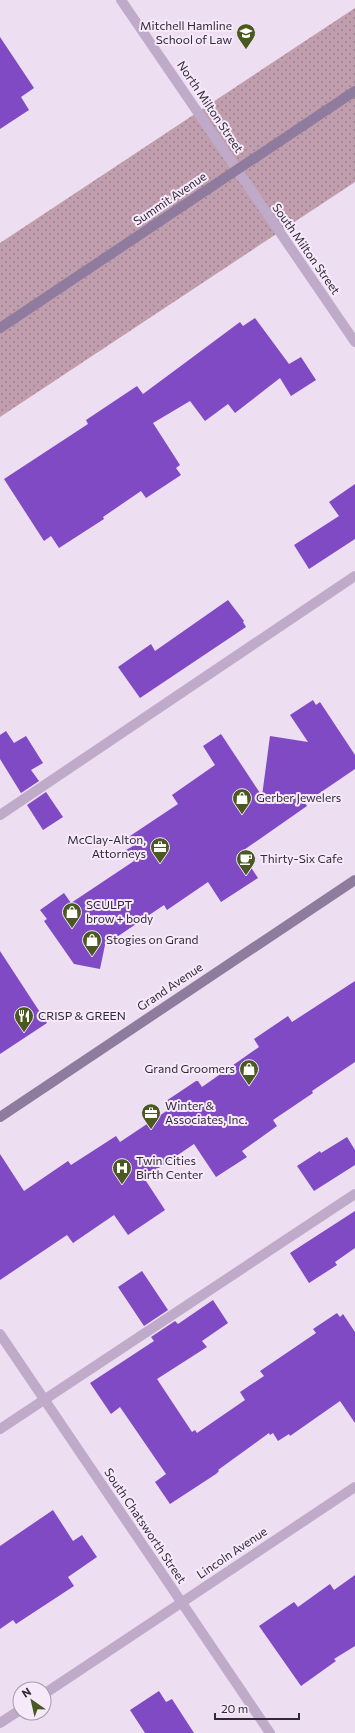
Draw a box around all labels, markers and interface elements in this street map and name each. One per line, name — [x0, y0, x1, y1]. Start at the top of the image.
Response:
place label: Mitchell Hamline School of Law — [140, 18, 232, 46]
school or university icon: Mitchell Hamline School of Law — [235, 22, 257, 50]
street label: North Milton Street — [175, 58, 247, 155]
street label: Summit Avenue — [130, 169, 209, 228]
street label: South Milton Street — [270, 200, 343, 297]
shop icon: Gerber Jewelers — [231, 787, 253, 815]
place label: Gerber Jewelers — [256, 790, 341, 805]
place label: McClay-Alton, Attorneys — [67, 832, 146, 860]
office icon: McClay-Alton, Attorneys — [149, 836, 171, 864]
cafe icon: Thirty-Six Cafe — [235, 848, 257, 876]
place label: Thirty-Six Cafe — [260, 851, 343, 865]
place label: SCULPT brow + body — [86, 897, 153, 925]
shop icon: SCULPT brow + body — [61, 901, 83, 929]
shop icon: Stogies on Grand — [81, 929, 103, 957]
place label: Stogies on Grand — [106, 932, 199, 946]
street label: Grand Avenue — [134, 959, 205, 1013]
restaurant icon: CRISP & GREEN — [13, 1005, 35, 1033]
place label: CRISP & GREEN — [38, 1008, 126, 1022]
shop icon: Grand Groomers — [238, 1058, 260, 1086]
place label: Grand Groomers — [145, 1061, 235, 1075]
place label: Winter & Associates, Inc. — [165, 1098, 247, 1126]
office icon: Winter & Associates, Inc. — [140, 1102, 162, 1130]
place label: Twin Cities Birth Center — [136, 1153, 203, 1181]
hospital icon: Twin Cities Birth Center — [111, 1157, 133, 1185]
street label: South Chatsworth Street — [102, 1465, 190, 1586]
street label: Lincoln Avenue — [193, 1523, 269, 1581]
north arrow — [12, 1681, 52, 1721]
text: N — [19, 1685, 33, 1700]
scale bar — [215, 1695, 299, 1721]
text: 20 m — [221, 1701, 248, 1715]

